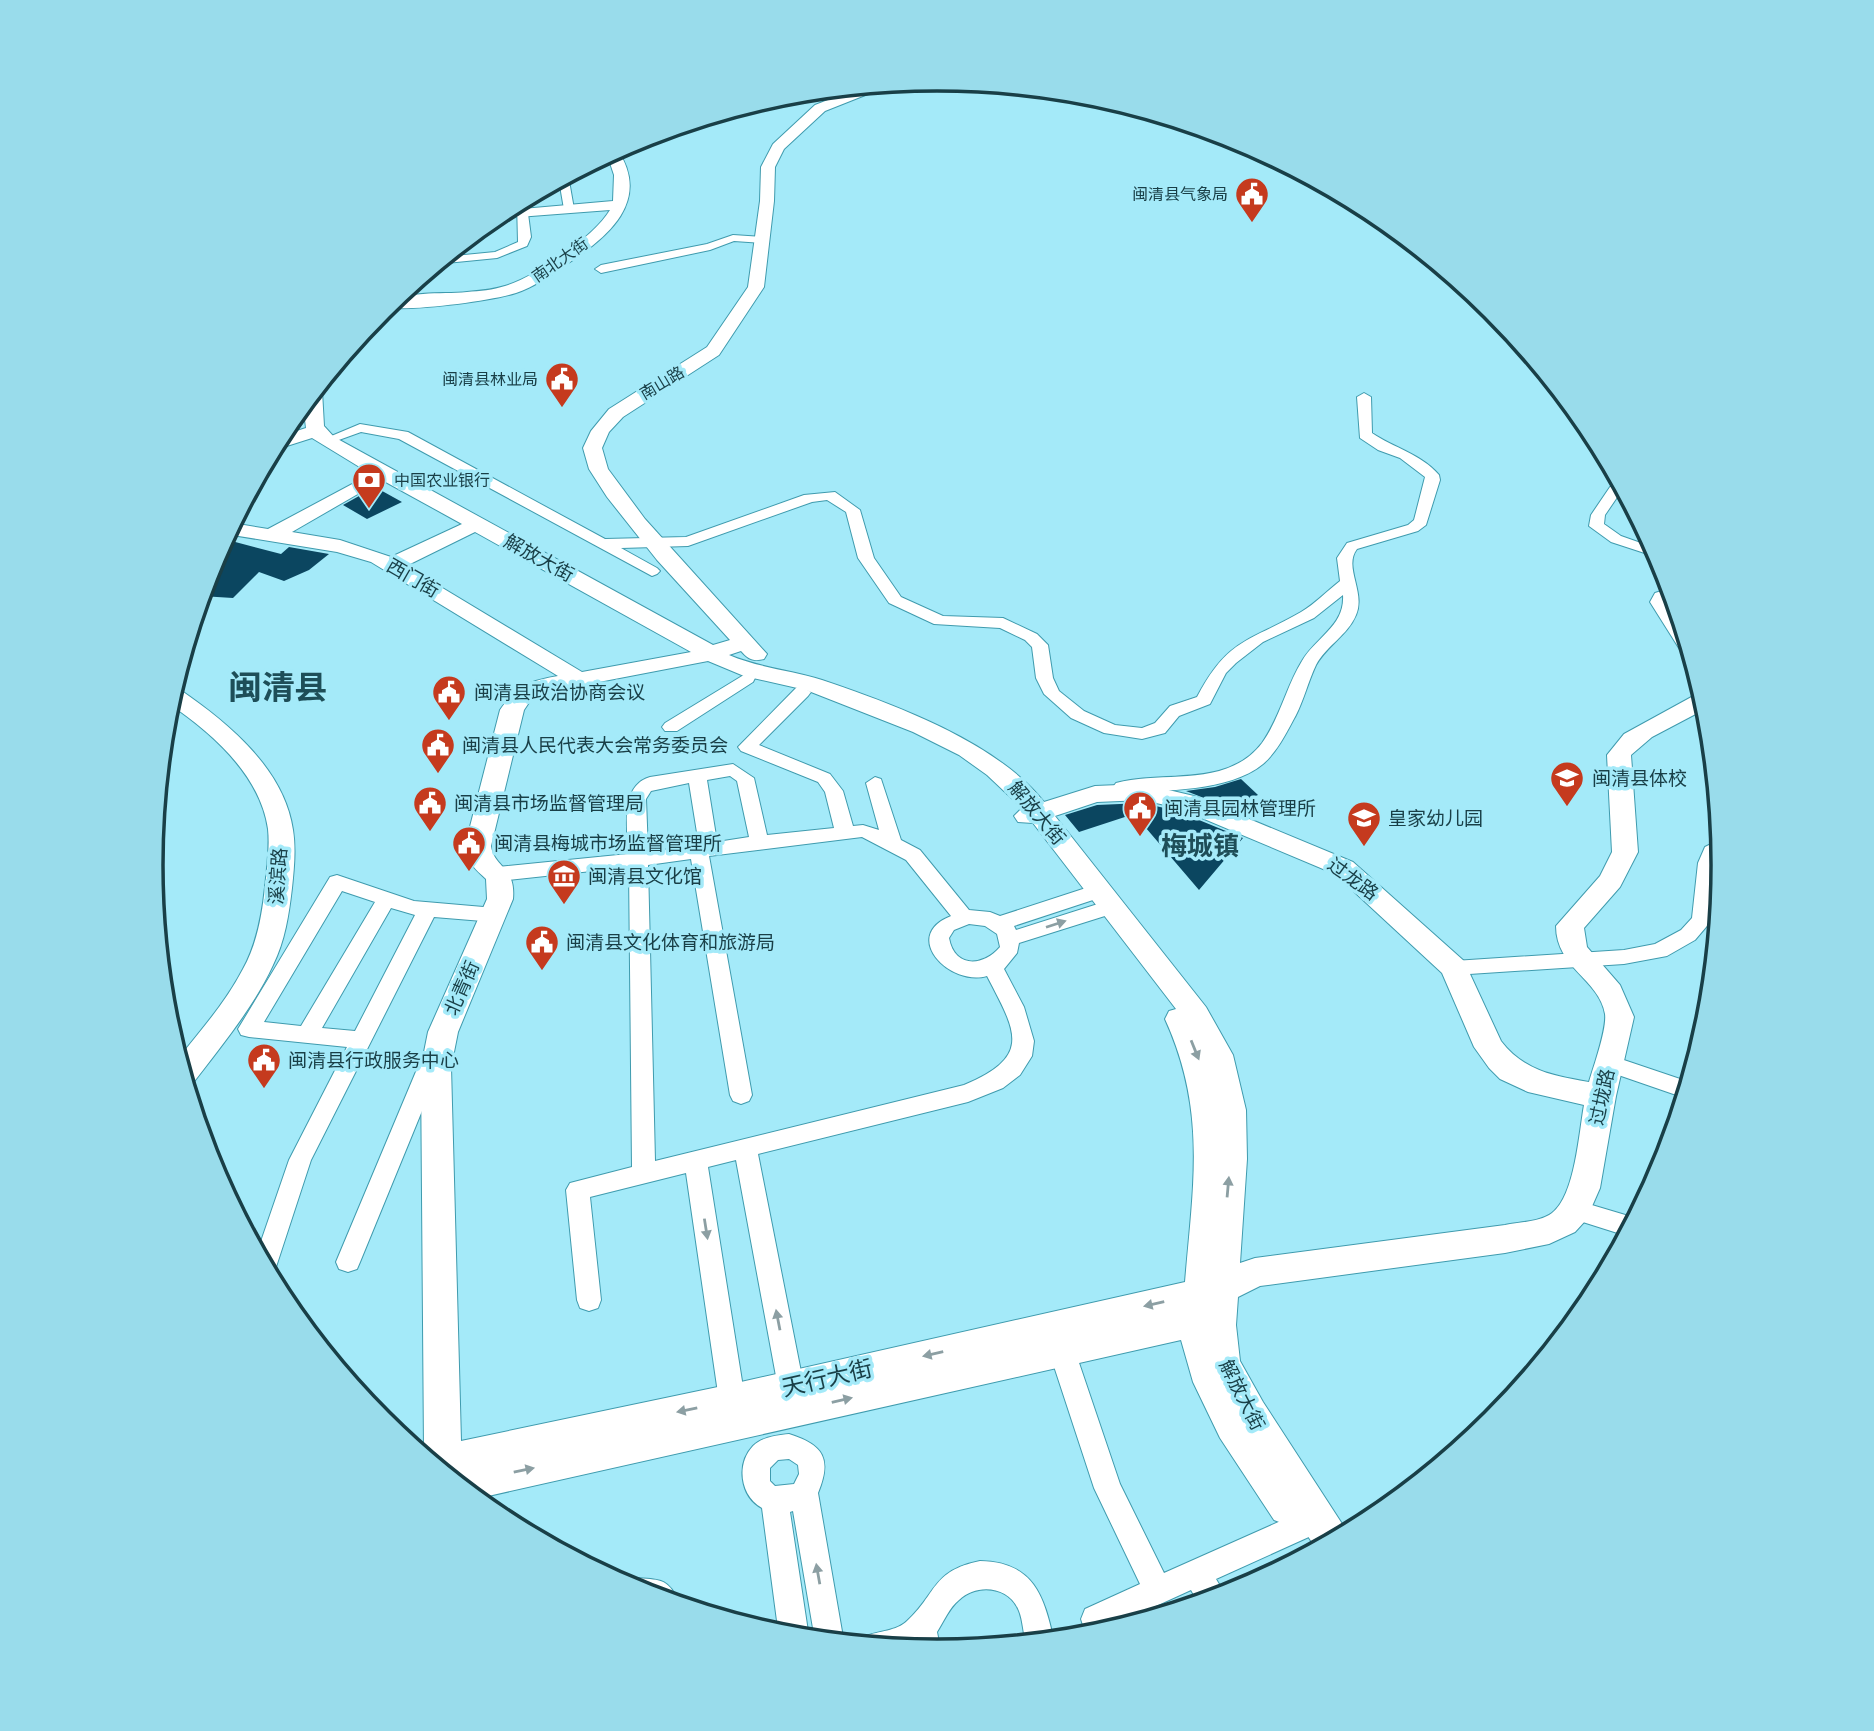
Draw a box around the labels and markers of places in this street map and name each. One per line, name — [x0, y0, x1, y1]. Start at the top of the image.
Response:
public building icon: 闽清县气象局 — [1233, 175, 1271, 224]
place label: 闽清县气象局 — [1132, 183, 1228, 206]
public building icon: 闽清县林业局 — [543, 360, 581, 409]
place label: 闽清县林业局 — [442, 368, 538, 391]
bank icon: 中国农业银行 — [350, 461, 388, 510]
place label: 中国农业银行 — [394, 469, 490, 492]
public building icon: 闽清县政治协商会议 — [430, 673, 468, 722]
place label: 闽清县政治协商会议 — [474, 679, 645, 706]
public building icon: 闽清县人民代表大会常务委员会 — [419, 726, 457, 775]
place label: 闽清县人民代表大会常务委员会 — [462, 732, 728, 759]
school or university icon: 闽清县体校 — [1548, 759, 1586, 808]
place label: 闽清县体校 — [1592, 765, 1687, 792]
public building icon: 闽清县市场监督管理局 — [411, 784, 449, 833]
public building icon: 闽清县园林管理所 — [1121, 789, 1159, 838]
place label: 闽清县市场监督管理局 — [454, 790, 644, 817]
place label: 闽清县园林管理所 — [1164, 795, 1316, 822]
school or university icon: 皇家幼儿园 — [1345, 799, 1383, 848]
place label: 皇家幼儿园 — [1388, 805, 1483, 832]
public building icon: 闽清县梅城市场监督管理所 — [450, 824, 488, 873]
place label: 闽清县梅城市场监督管理所 — [494, 830, 722, 857]
museum icon: 闽清县文化馆 — [545, 857, 583, 906]
place label: 闽清县文化馆 — [588, 863, 702, 890]
public building icon: 闽清县文化体育和旅游局 — [523, 923, 561, 972]
place label: 闽清县文化体育和旅游局 — [566, 929, 775, 956]
public building icon: 闽清县行政服务中心 — [245, 1041, 283, 1090]
place label: 闽清县行政服务中心 — [288, 1047, 459, 1074]

